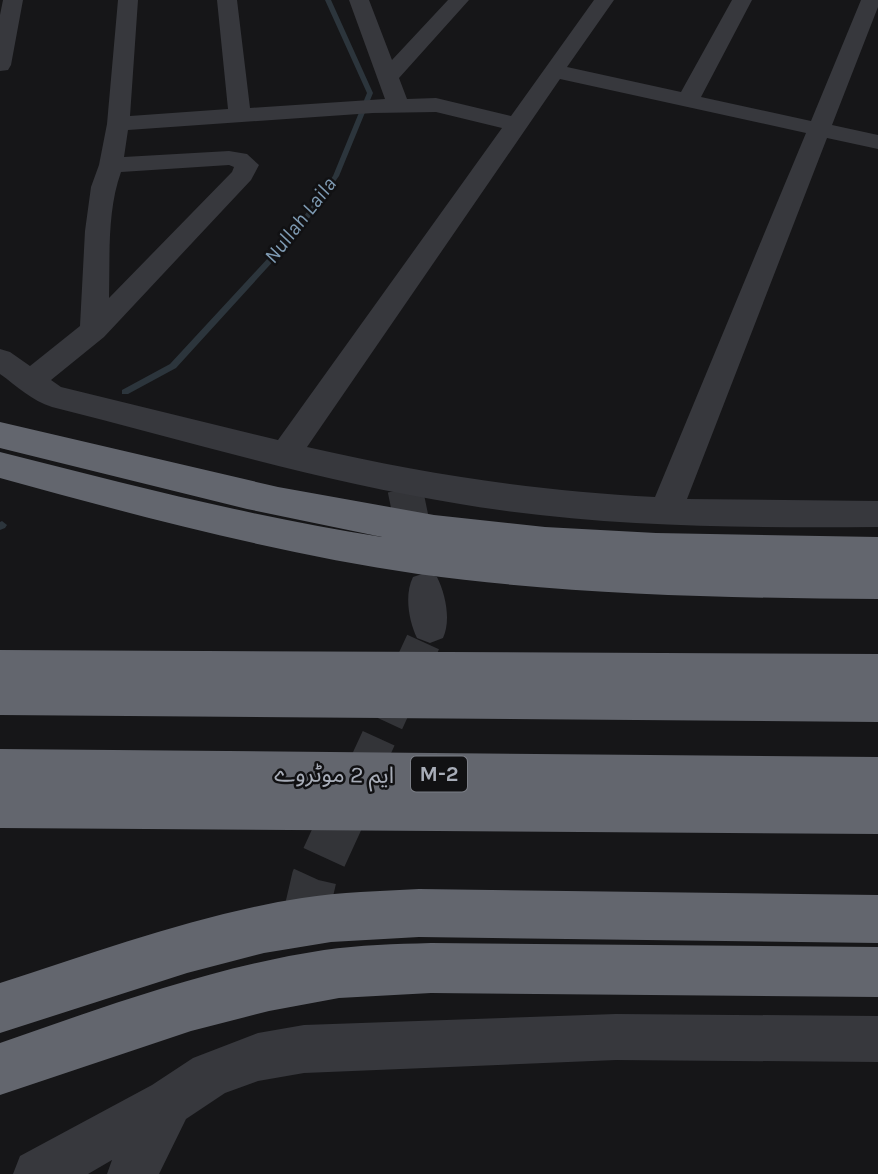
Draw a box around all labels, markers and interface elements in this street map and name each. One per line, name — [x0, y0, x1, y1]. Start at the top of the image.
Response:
water label: Nullah Laila — [259, 172, 341, 268]
road number: M-2 — [411, 756, 467, 792]
street label: ایم 2 موٹروے — [274, 760, 394, 792]

